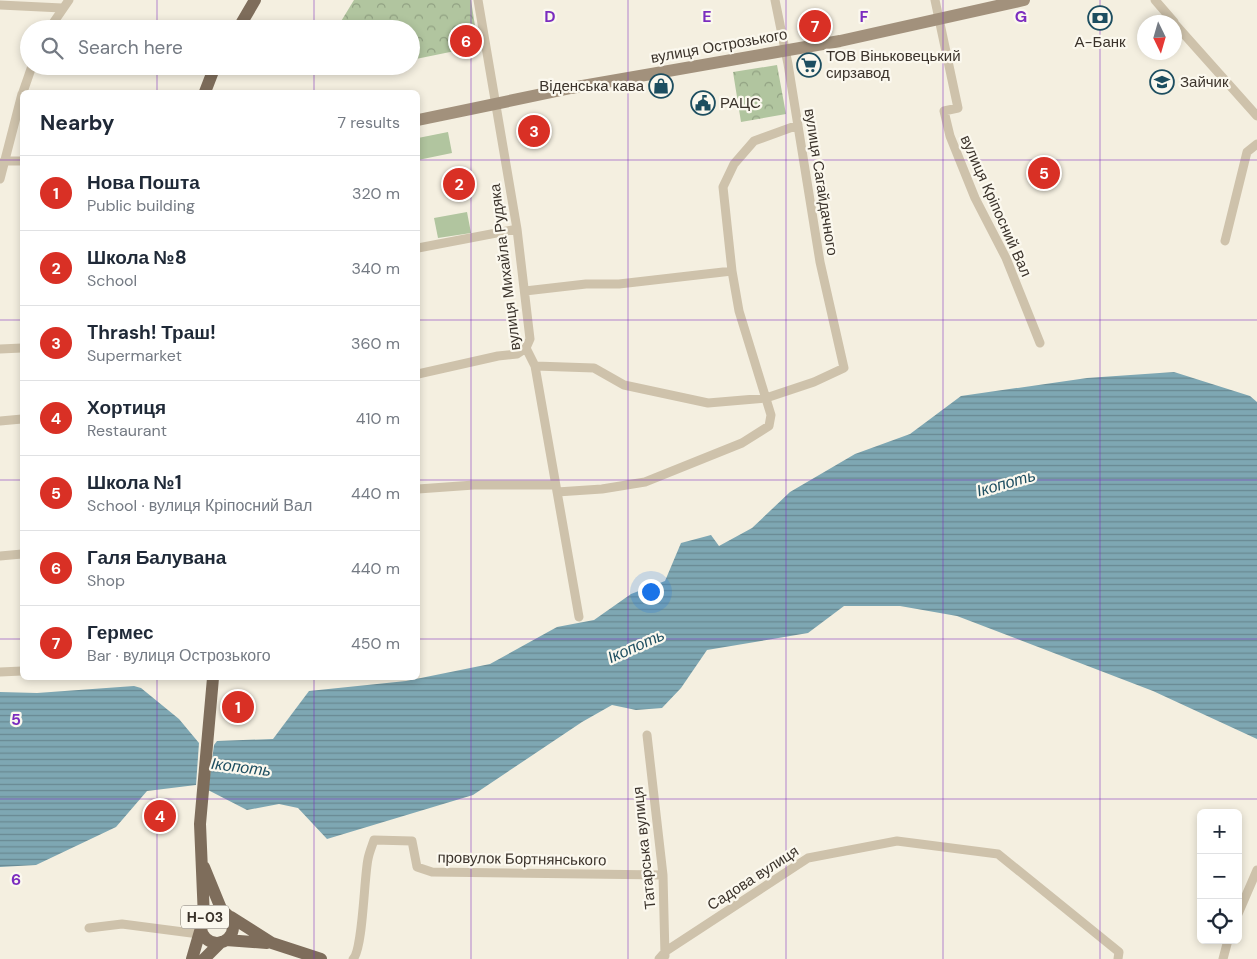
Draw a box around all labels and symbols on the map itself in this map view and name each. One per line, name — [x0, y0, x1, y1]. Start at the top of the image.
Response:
bank icon: А-Банк — [1087, 5, 1113, 31]
text: D — [544, 6, 556, 27]
text: E — [702, 6, 712, 27]
text: F — [860, 6, 869, 27]
text: G — [1015, 6, 1027, 27]
pin: 7 — [799, 7, 831, 45]
north arrow — [1137, 15, 1182, 60]
pin: 6 — [450, 22, 482, 60]
street label: вулиця Острозького — [649, 24, 789, 68]
place label: А-Банк — [1074, 32, 1126, 52]
place label: ТОВ Віньковецький сирзавод — [826, 46, 961, 83]
supermarket icon: ТОВ Віньковецький сирзавод — [796, 52, 822, 78]
school or university icon: Зайчик — [1149, 69, 1175, 95]
place label: Зайчик — [1180, 72, 1229, 92]
shop icon: Віденська кава — [648, 73, 674, 99]
place label: Віденська кава — [539, 76, 645, 96]
public building icon: РАЦС — [690, 90, 716, 116]
place label: РАЦС — [720, 93, 761, 113]
street label: вулиця Сагайдачного — [800, 107, 842, 257]
pin: 3 — [518, 112, 550, 150]
street label: вулиця Кріпосний Вал — [956, 132, 1036, 280]
pin: 5 — [1028, 154, 1060, 192]
pin: 2 — [443, 165, 475, 203]
street label: вулиця Михайла Рудяка — [485, 182, 525, 351]
water label: Ікопоть — [974, 465, 1038, 501]
your location — [638, 579, 664, 605]
water label: Ікопоть — [604, 624, 668, 668]
pin: 1 — [222, 688, 254, 726]
text: 5 — [11, 709, 21, 730]
water label: Ікопоть — [210, 753, 272, 781]
street label: Татарська вулиця — [628, 786, 660, 910]
pin: 4 — [144, 797, 176, 835]
street label: Садова вулиця — [703, 841, 803, 915]
street label: провулок Бортнянського — [437, 848, 607, 870]
text: 6 — [11, 869, 21, 890]
road number: Н-03 — [181, 906, 229, 929]

